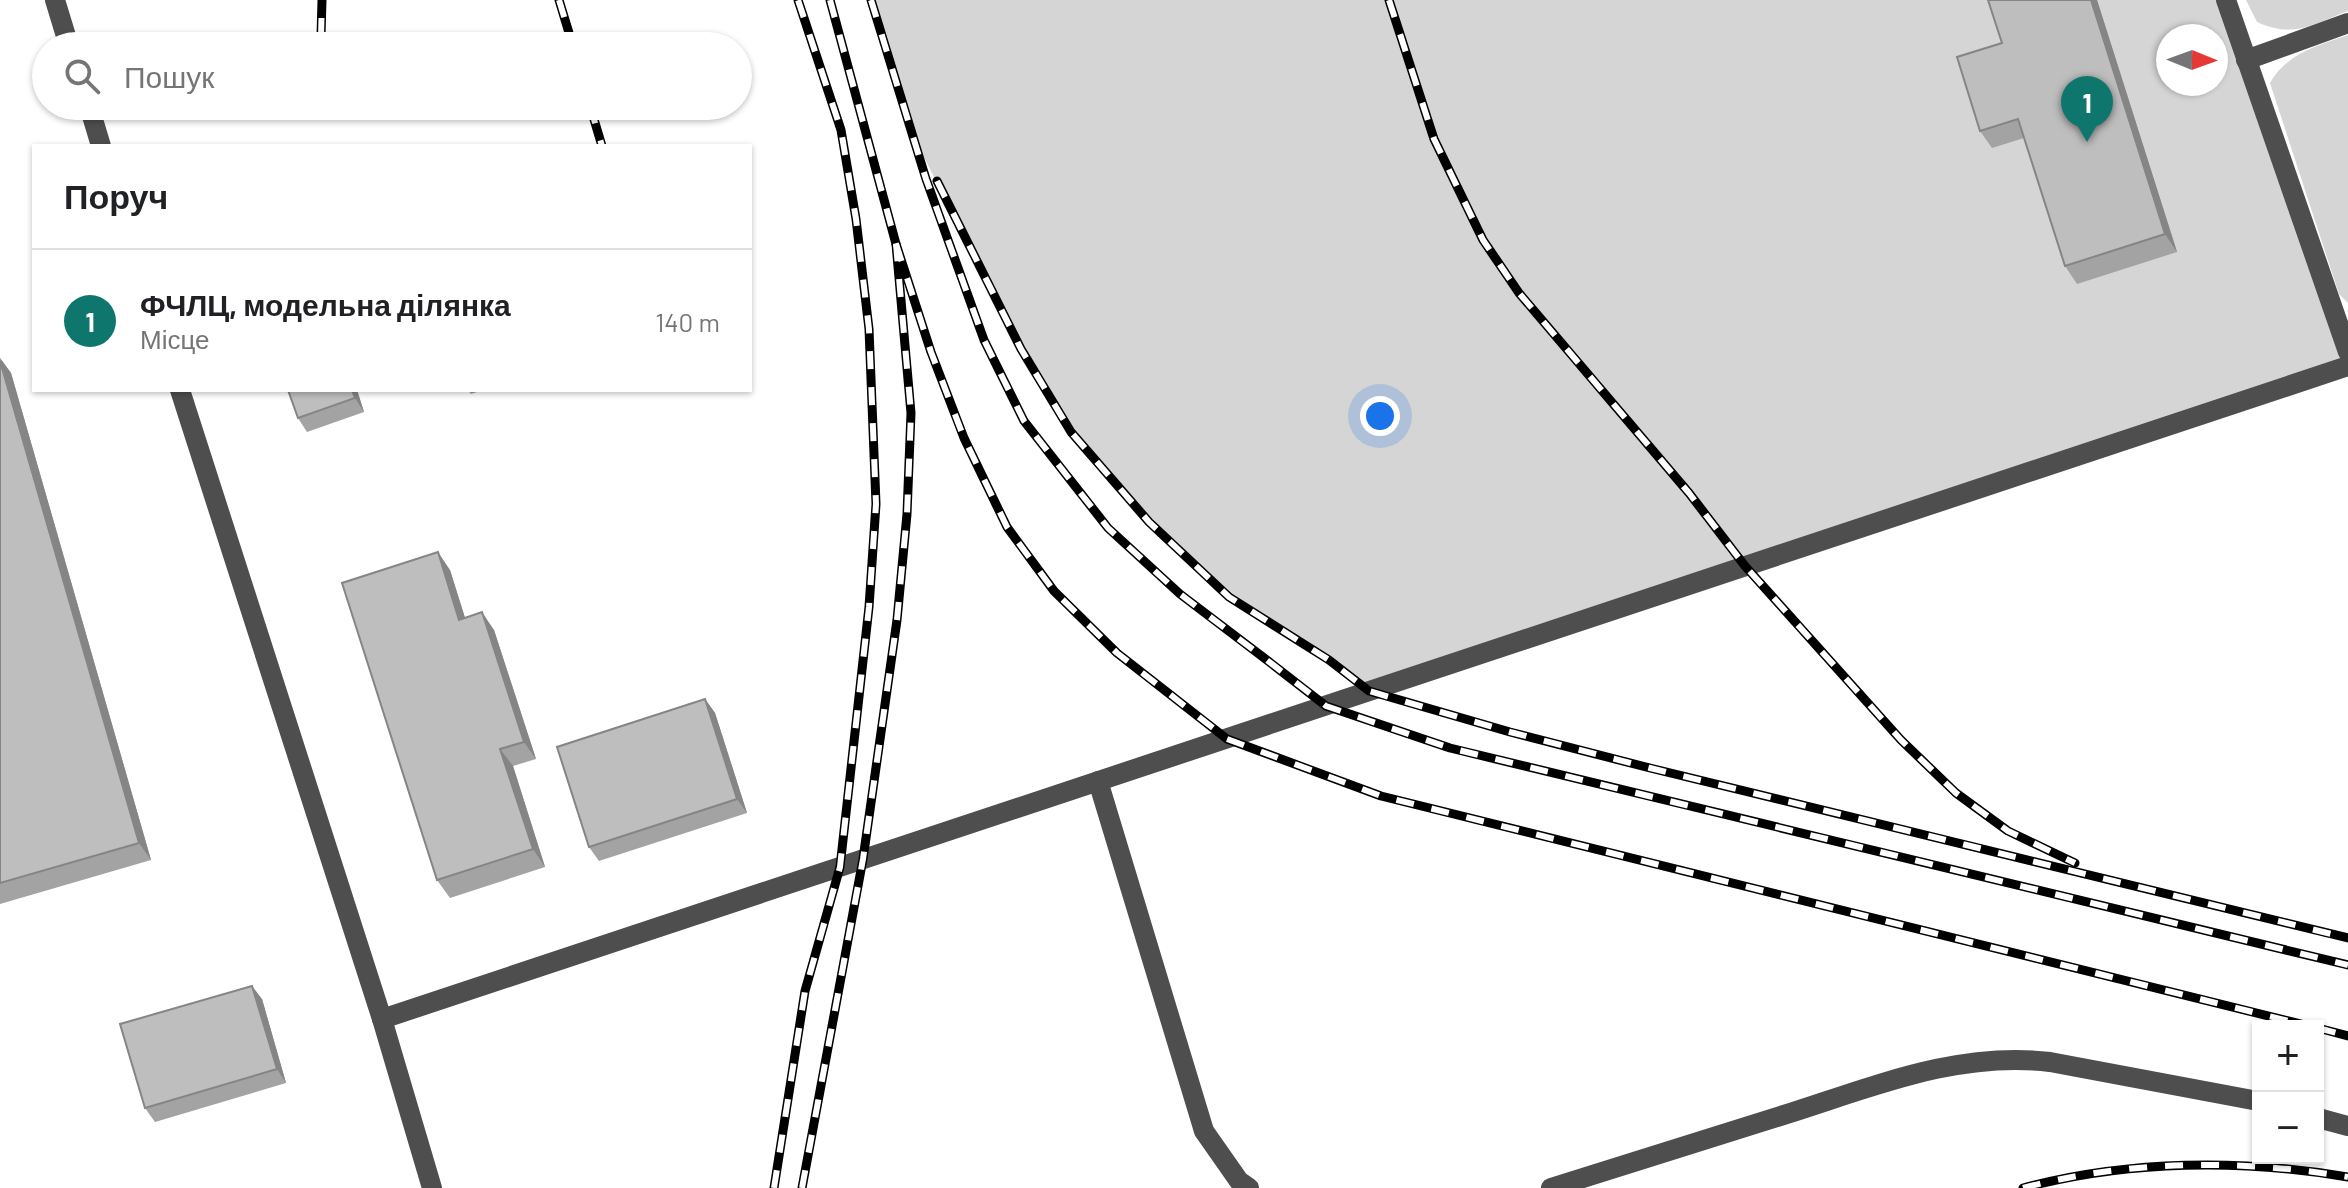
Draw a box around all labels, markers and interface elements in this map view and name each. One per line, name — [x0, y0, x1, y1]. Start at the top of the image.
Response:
north arrow — [2156, 24, 2228, 96]
search box — [32, 32, 752, 120]
icon: search — [60, 54, 104, 98]
text: Пошук — [124, 58, 214, 94]
pin: 1 — [2061, 76, 2113, 142]
text: Поруч — [64, 175, 168, 216]
text: ФЧЛЦ, модельна ділянка — [140, 286, 511, 322]
text: 1 — [85, 306, 95, 337]
text: 140 m — [655, 306, 720, 337]
text: Місце — [140, 323, 210, 354]
your location — [1360, 396, 1400, 436]
map controls — [2252, 1020, 2324, 1164]
button: + — [2252, 1020, 2324, 1092]
button: − — [2252, 1092, 2324, 1164]

